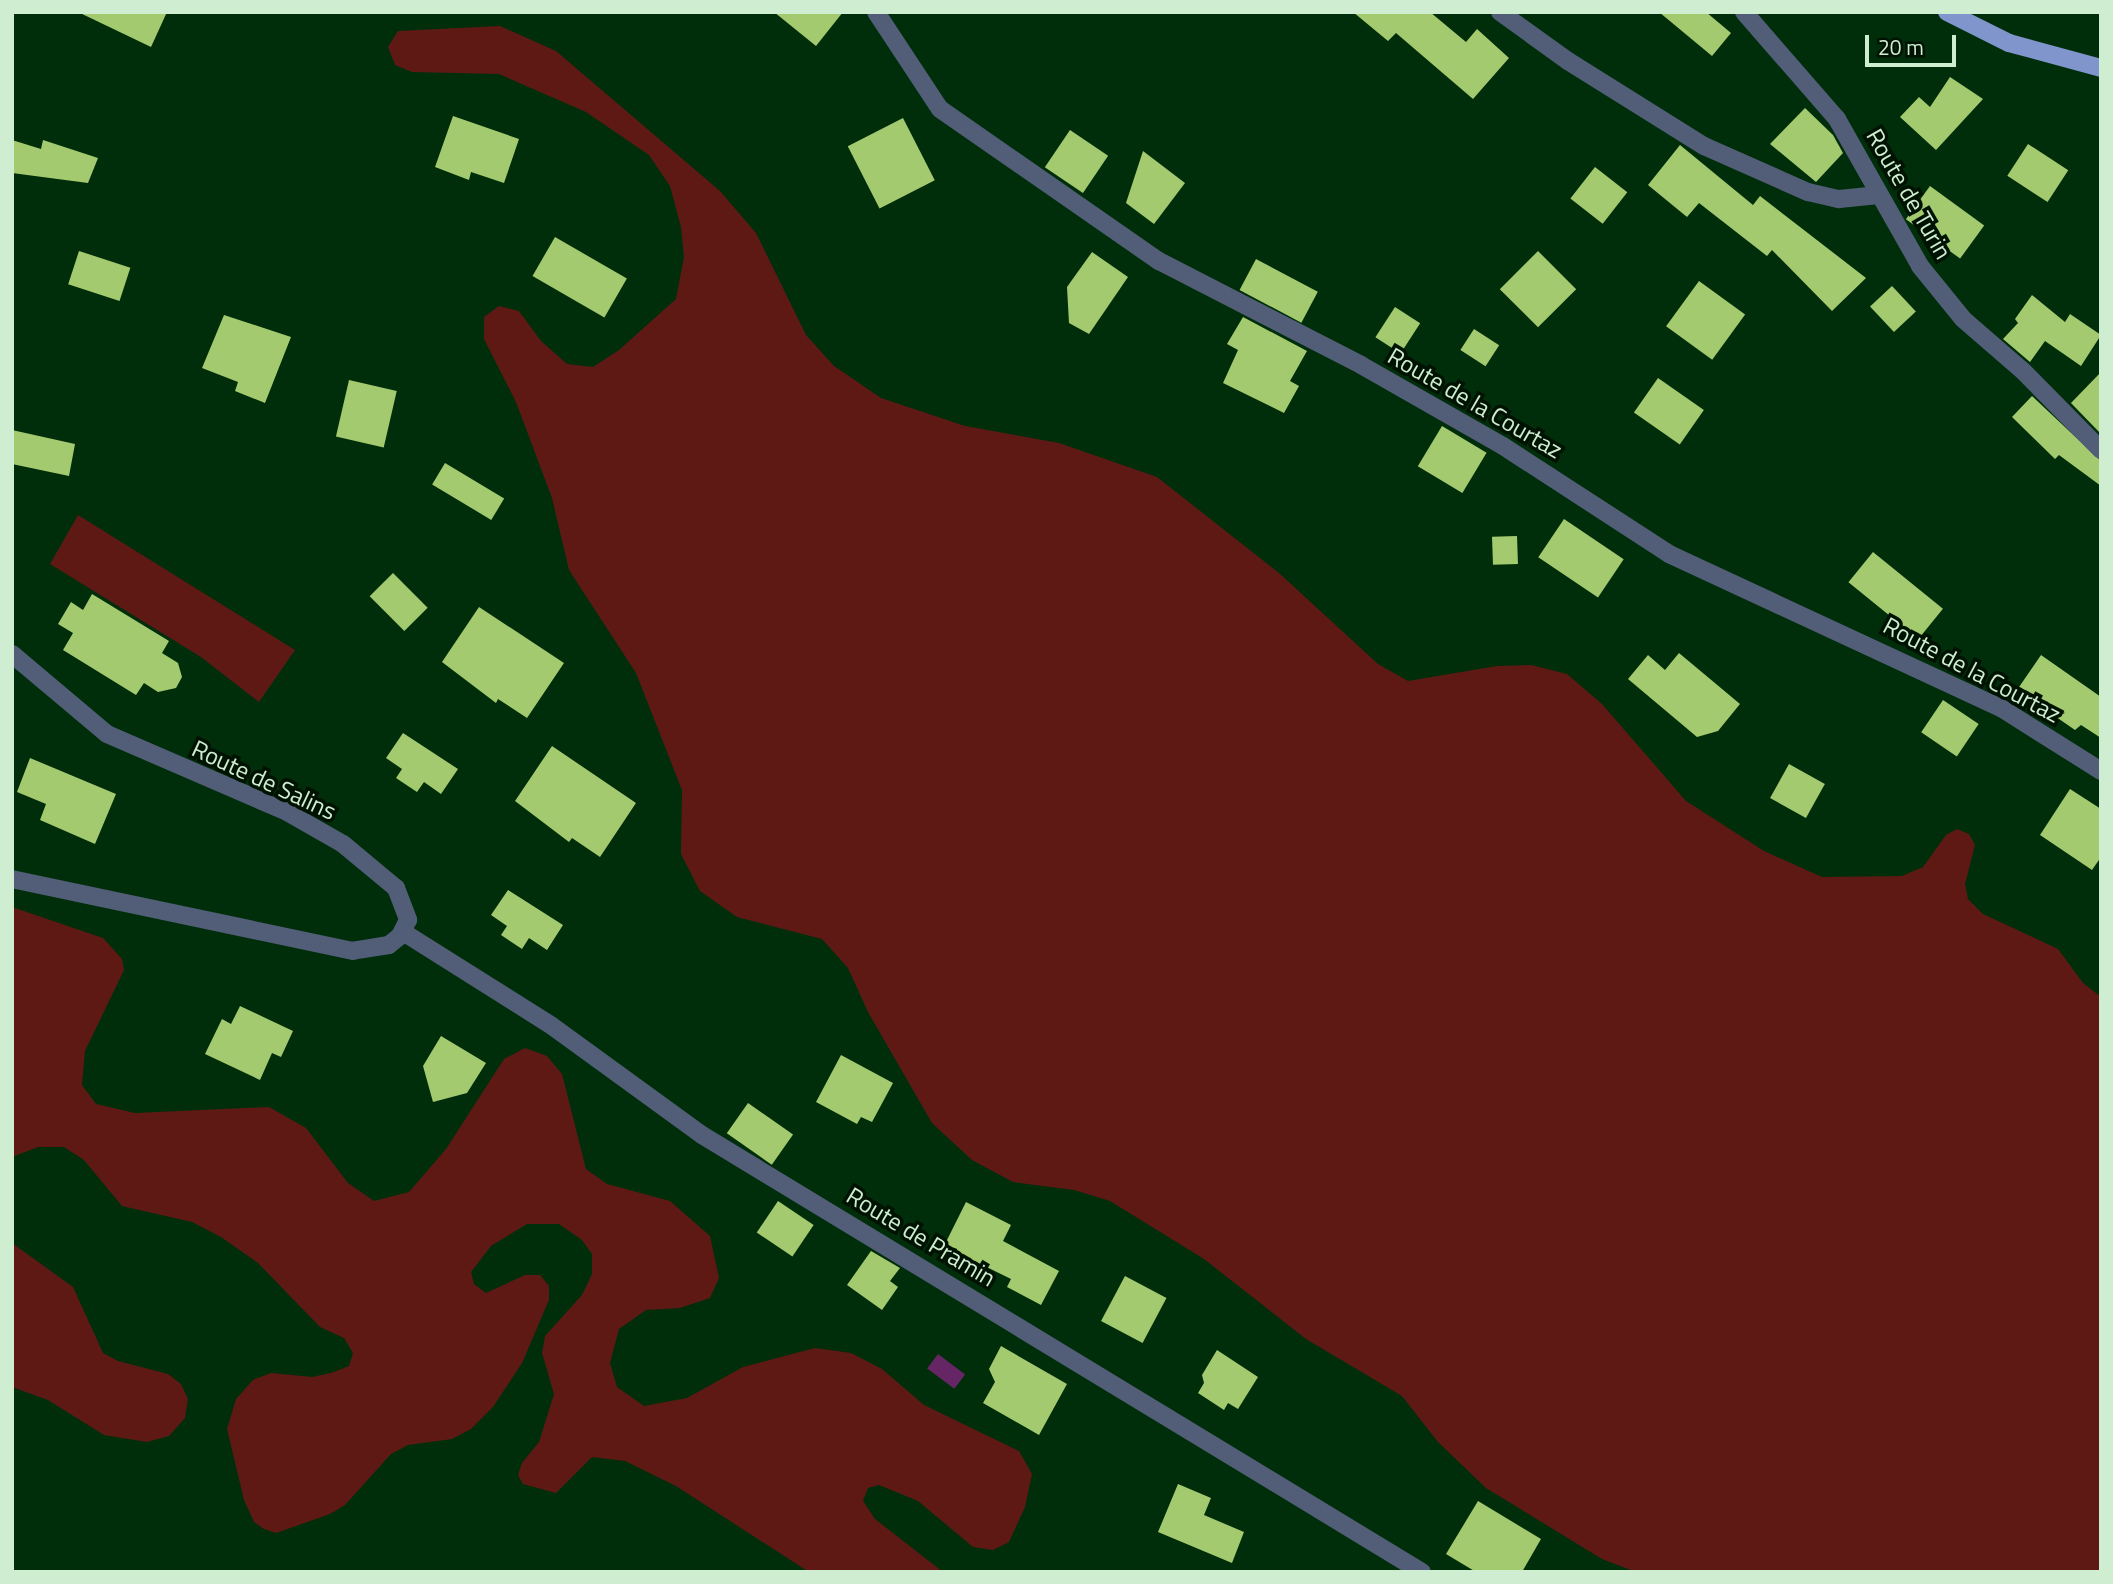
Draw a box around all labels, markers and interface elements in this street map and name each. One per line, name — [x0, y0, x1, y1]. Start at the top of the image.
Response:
scale bar — [1868, 21, 1959, 65]
text: 20 m — [1878, 31, 1924, 63]
street label: Route de Turin — [1860, 124, 1958, 264]
street label: Route de la Courtaz — [1383, 341, 1567, 465]
street label: Route de la Courtaz — [1878, 611, 2066, 729]
street label: Route de Salins — [187, 734, 341, 826]
street label: Route de Pramin — [841, 1181, 1001, 1293]

